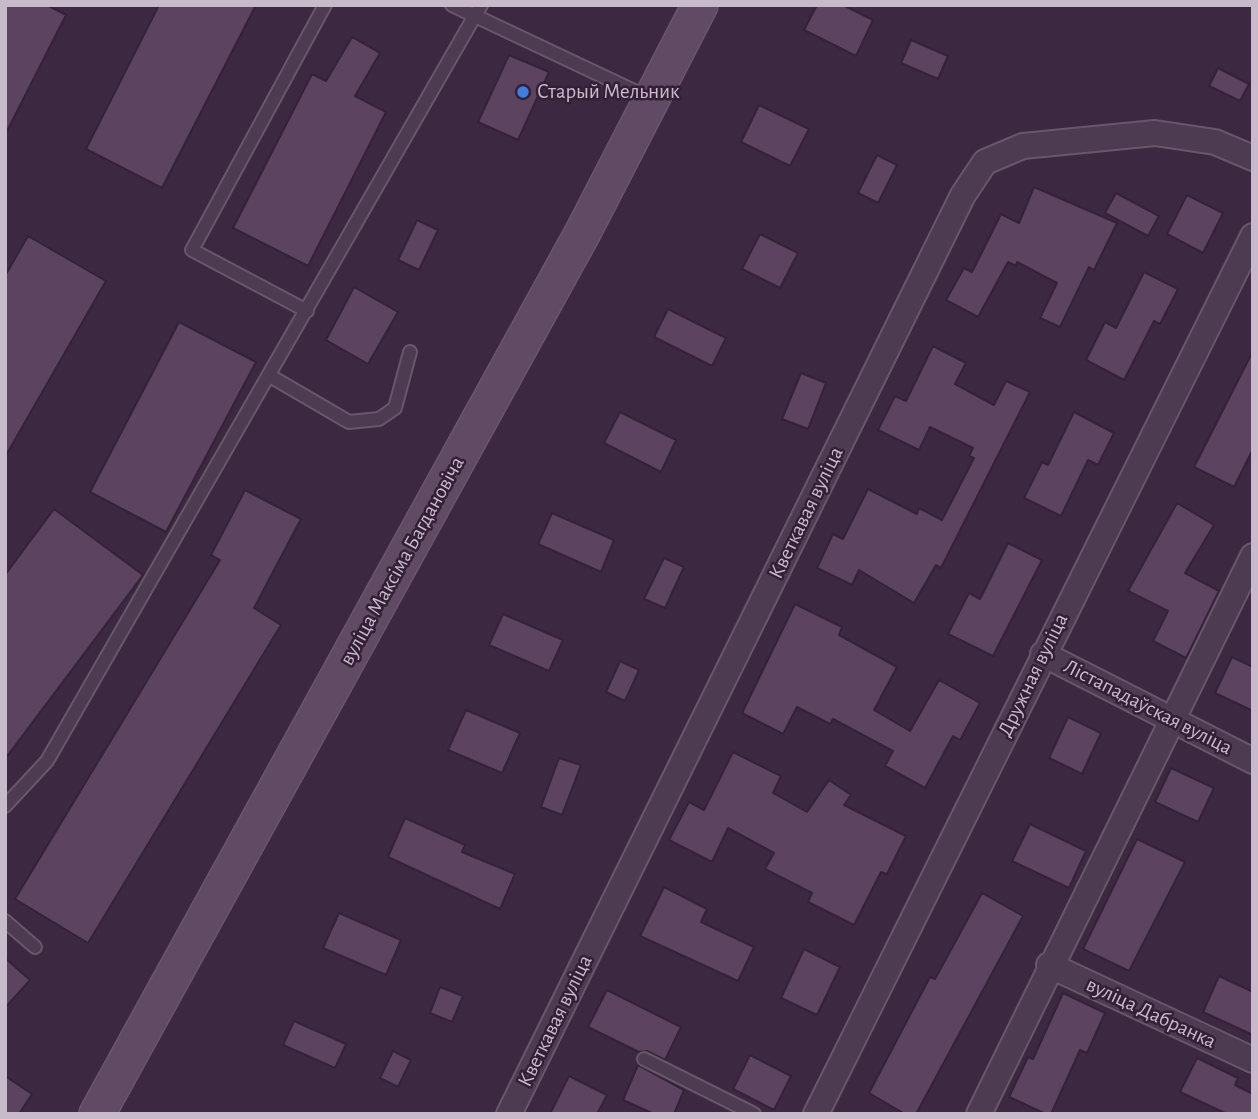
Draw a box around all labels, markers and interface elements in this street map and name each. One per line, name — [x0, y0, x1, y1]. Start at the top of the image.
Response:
place label: Старый Мельник — [537, 79, 680, 105]
marker: Старый Мельник — [515, 84, 531, 100]
street label: Кветкавая вуліца — [763, 443, 849, 583]
street label: вуліца Максіма Багдановіча — [334, 452, 470, 670]
street label: Дружная вуліца — [992, 609, 1074, 741]
street label: Лістападаўская вуліца — [1060, 654, 1236, 760]
street label: Кветкавая вуліца — [512, 951, 598, 1091]
street label: вуліца Дабранка — [1082, 972, 1220, 1054]

